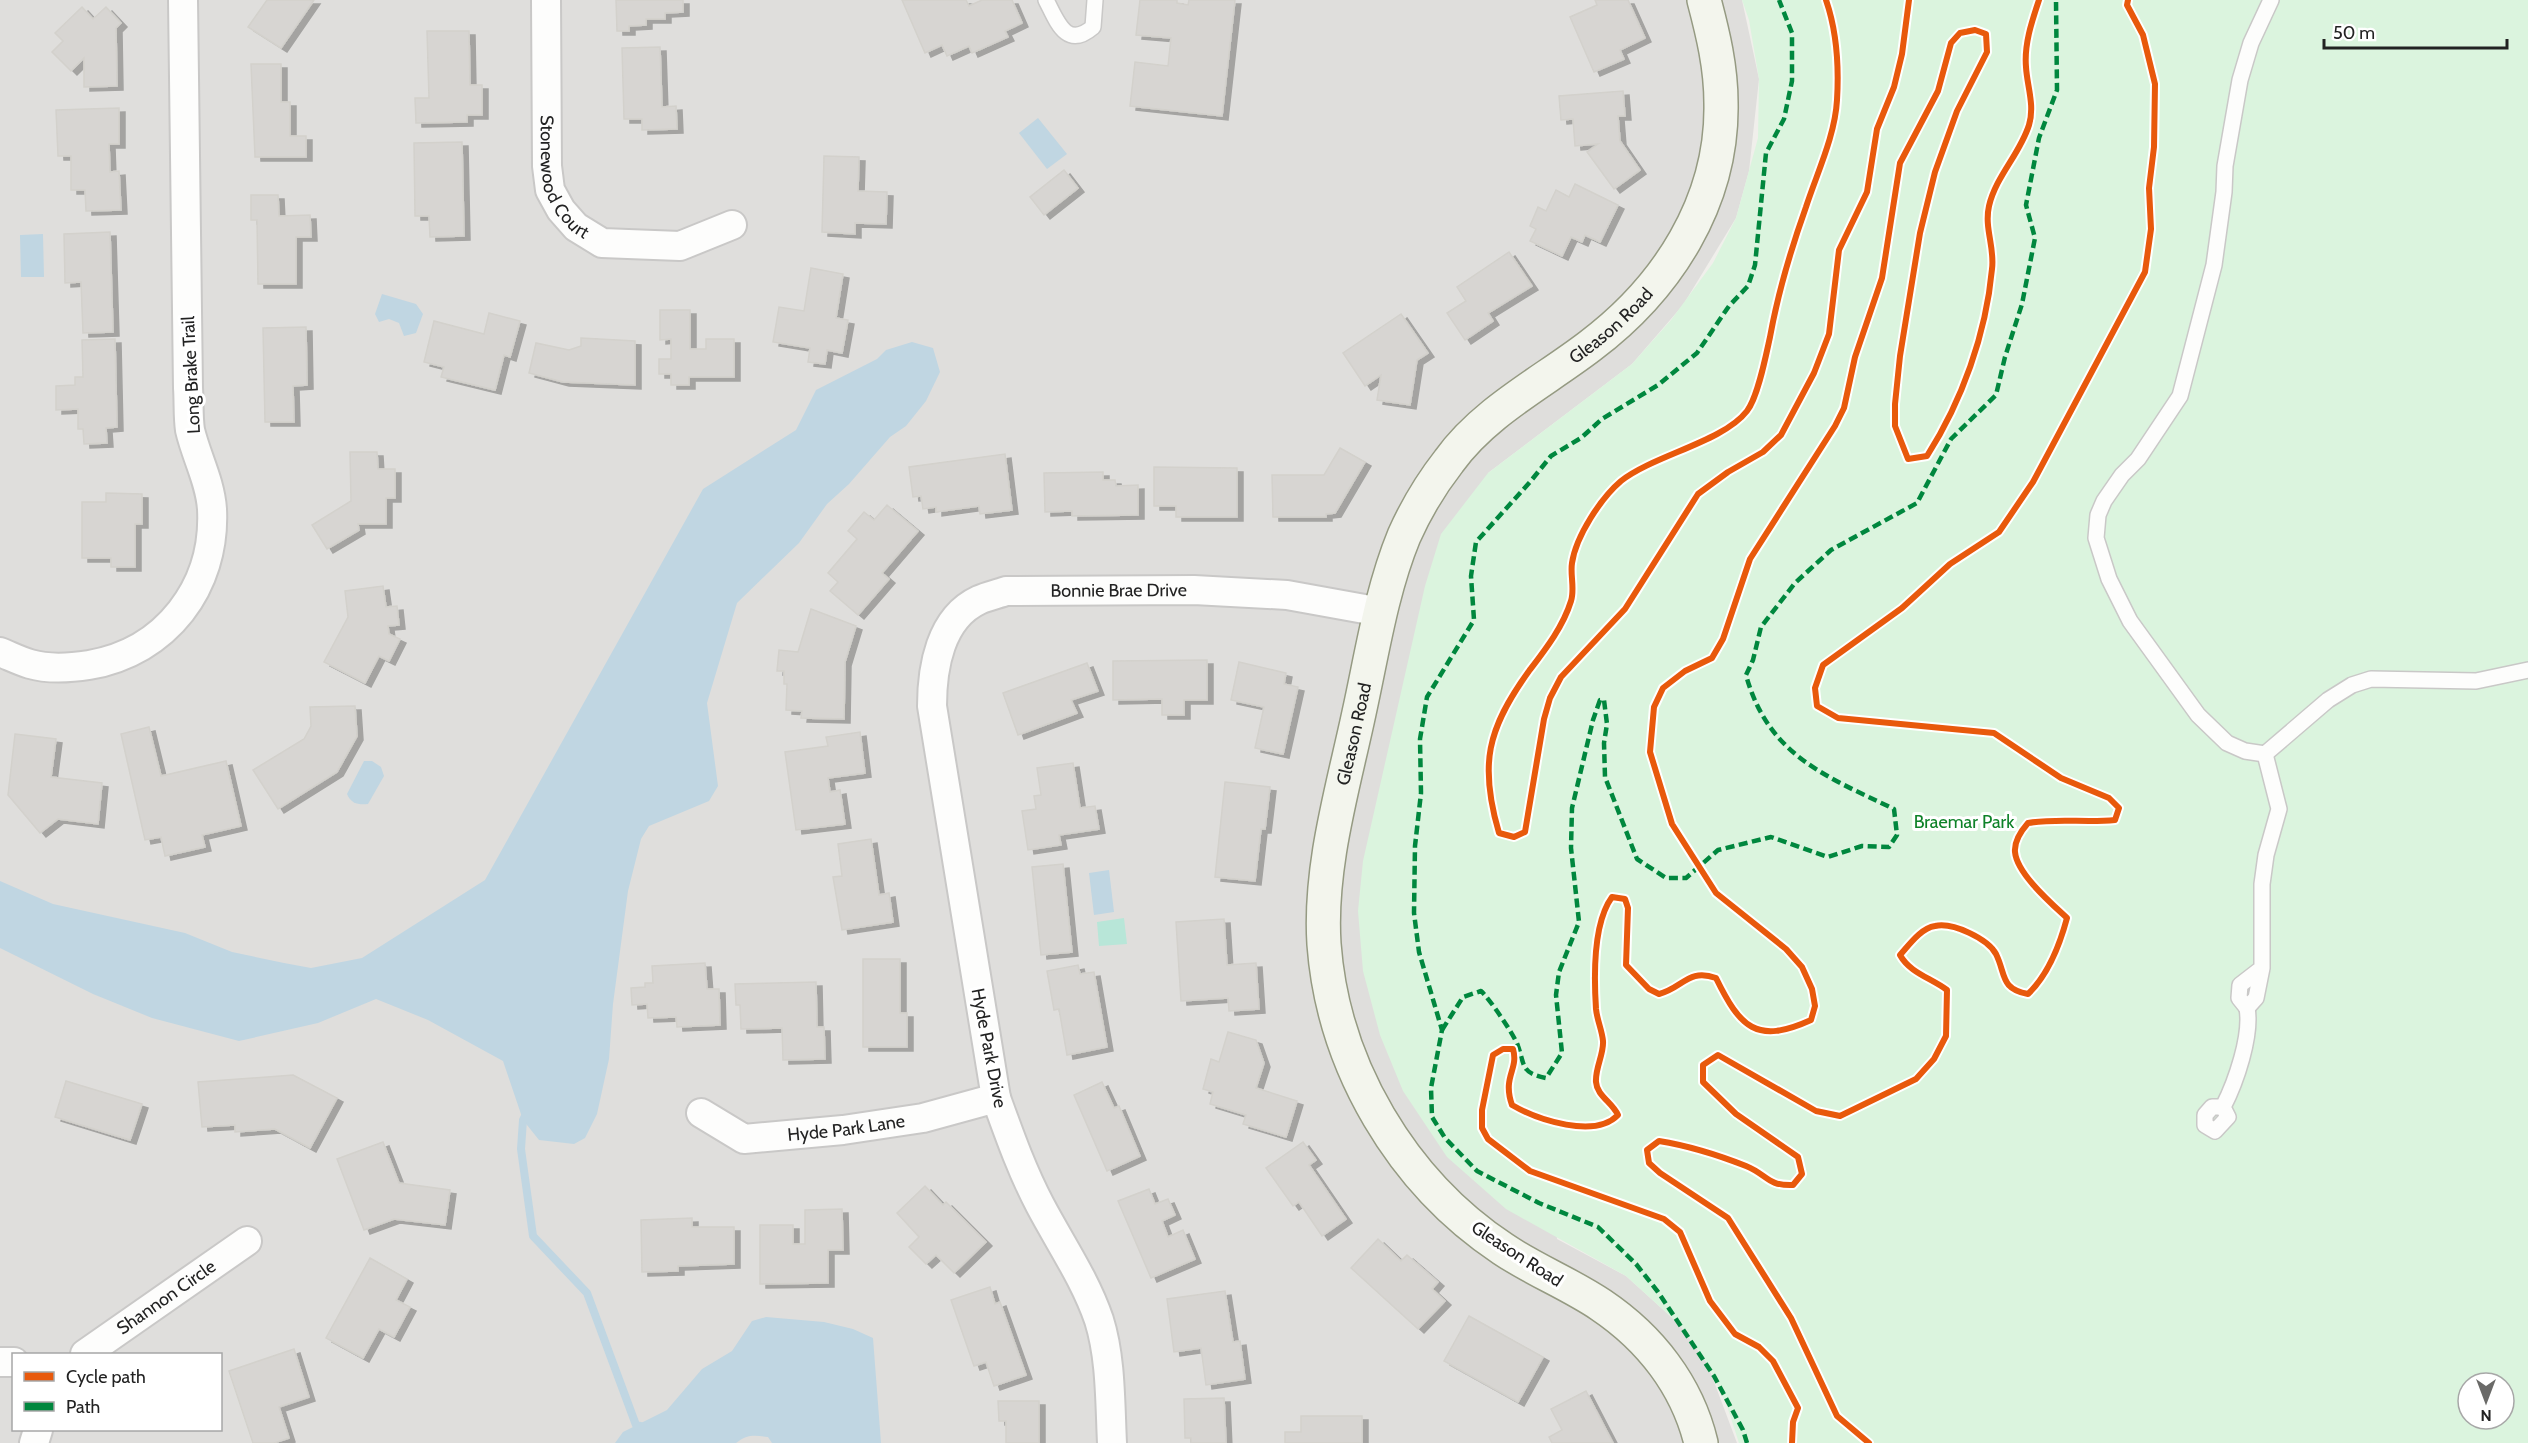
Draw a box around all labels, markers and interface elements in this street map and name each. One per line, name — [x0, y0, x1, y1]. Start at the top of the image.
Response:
scale bar — [2324, 12, 2507, 50]
text: 50 m — [2333, 22, 2375, 44]
street label: Stonewood Court — [535, 115, 593, 243]
street label: Gleason Road — [1565, 283, 1658, 369]
street label: Long Brake Trail — [177, 315, 205, 434]
street label: Bonnie Brae Drive — [1050, 579, 1187, 602]
street label: Gleason Road — [1332, 681, 1376, 787]
park label: Braemar Park — [1914, 811, 2015, 833]
street label: Hyde Park Drive — [967, 986, 1011, 1110]
street label: Hyde Park Lane — [786, 1110, 906, 1146]
street label: Gleason Road — [1467, 1216, 1567, 1292]
street label: Shannon Circle — [113, 1255, 220, 1339]
legend — [12, 1353, 222, 1431]
text: Cycle path — [66, 1366, 146, 1388]
north arrow — [2456, 1371, 2516, 1431]
text: Path — [66, 1396, 100, 1418]
text: N — [2480, 1406, 2492, 1425]

